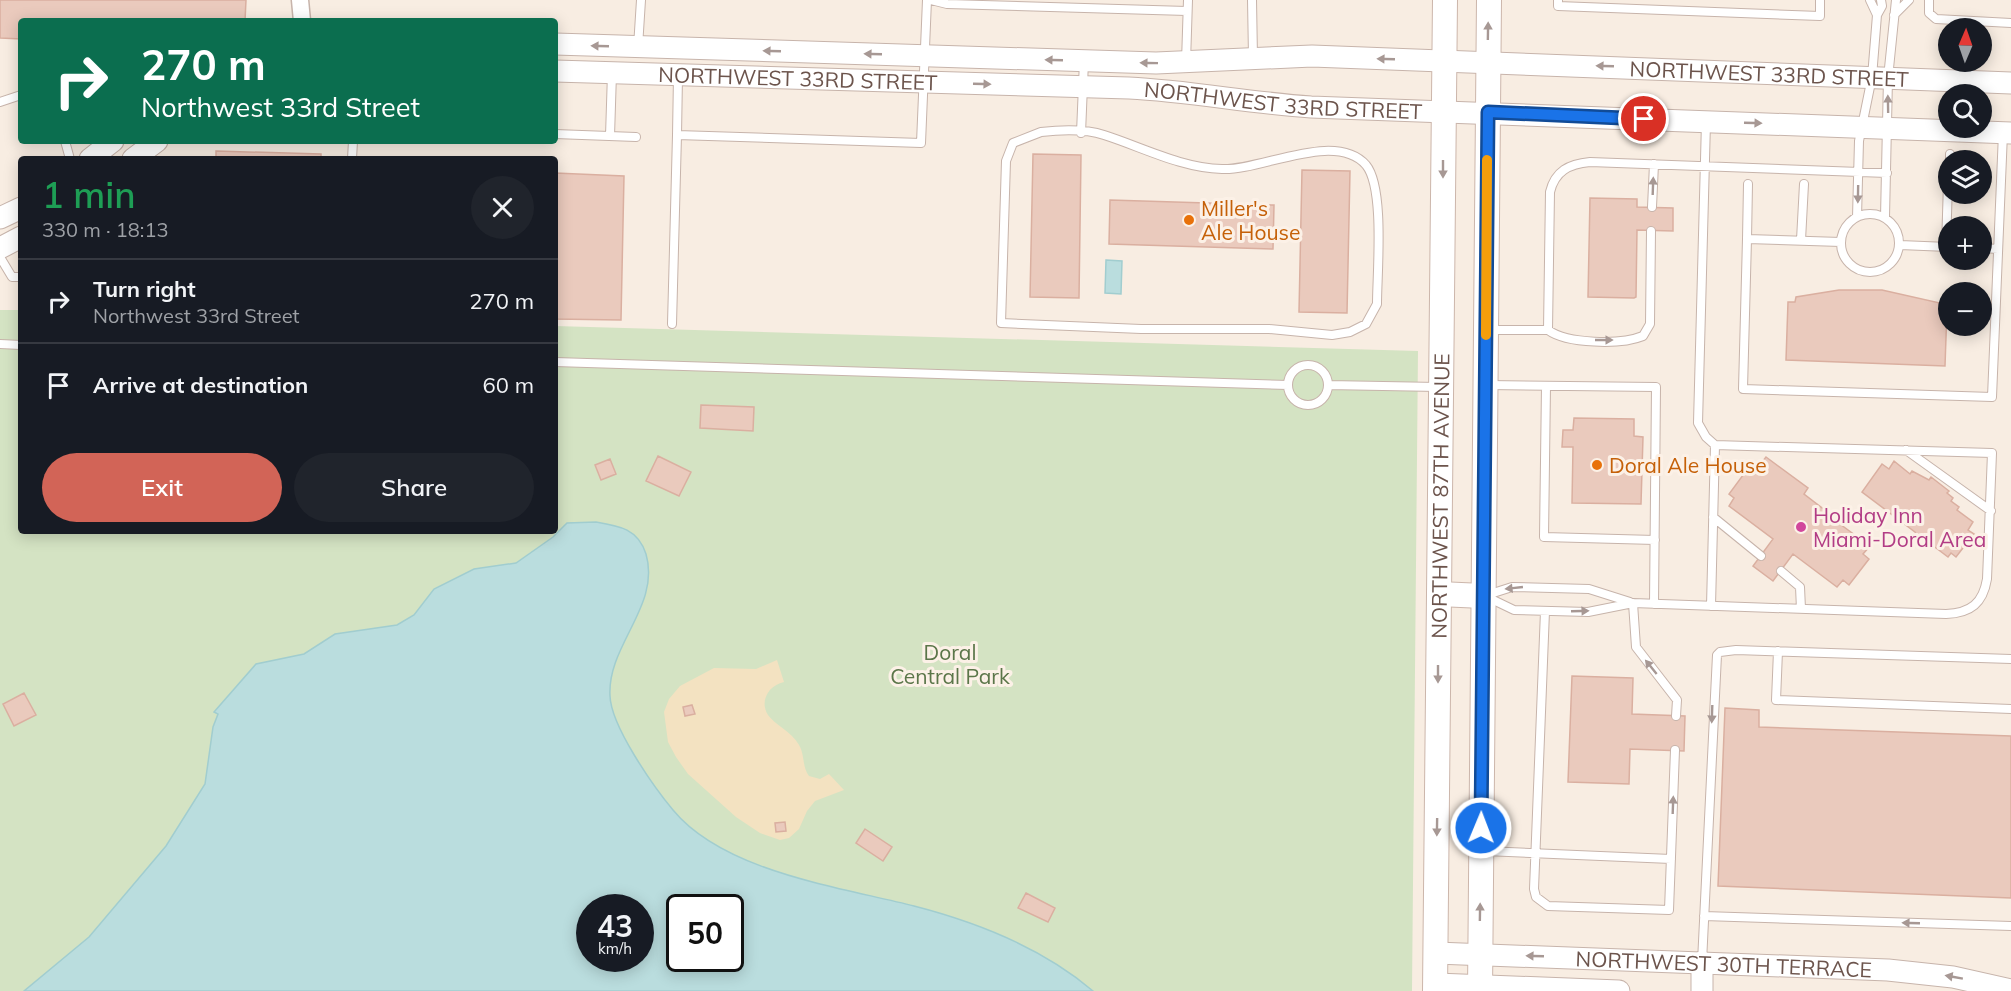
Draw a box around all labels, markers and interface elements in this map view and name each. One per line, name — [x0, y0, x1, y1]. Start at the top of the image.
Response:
north arrow — [1938, 18, 1992, 72]
map controls — [1938, 18, 1992, 336]
one-way arrow — [1483, 21, 1493, 40]
text: 270 m — [141, 38, 266, 91]
one-way arrow — [591, 41, 610, 50]
icon: right — [42, 42, 120, 120]
one-way arrow — [762, 46, 781, 56]
one-way arrow — [864, 50, 883, 59]
one-way arrow — [1376, 54, 1395, 63]
one-way arrow — [1045, 55, 1064, 64]
street label: NORTHWEST 33RD STREET — [1629, 55, 1910, 92]
one-way arrow — [1139, 58, 1158, 67]
street label: NORTHWEST 33RD STREET — [658, 61, 938, 95]
one-way arrow — [1596, 62, 1615, 71]
street label: NORTHWEST 33RD STREET — [1143, 76, 1423, 124]
one-way arrow — [972, 79, 991, 89]
button: search — [1938, 84, 1992, 138]
text: Northwest 33rd Street — [141, 90, 420, 124]
pin — [1618, 93, 1669, 144]
one-way arrow — [1884, 95, 1893, 114]
icon: arrive — [1627, 102, 1660, 135]
one-way arrow — [1743, 119, 1762, 128]
button: layers — [1938, 150, 1992, 204]
one-way arrow — [1438, 160, 1448, 179]
text: 1 min — [42, 172, 136, 217]
button: close — [471, 176, 534, 239]
one-way arrow — [1648, 176, 1658, 195]
one-way arrow — [1853, 185, 1862, 204]
place label: Miller's Ale House — [1201, 195, 1300, 245]
marker: Miller's Ale House — [1182, 213, 1196, 227]
button: + — [1938, 216, 1992, 270]
text: 330 m · 18:13 — [42, 217, 168, 242]
text: Turn right — [93, 275, 196, 303]
button: − — [1938, 282, 1992, 336]
icon: right — [42, 285, 75, 318]
text: 270 m — [469, 287, 534, 315]
text: Northwest 33rd Street — [93, 303, 300, 328]
one-way arrow — [1594, 335, 1613, 345]
street label: NORTHWEST 87TH AVENUE — [1426, 353, 1454, 639]
icon: arrive — [42, 369, 75, 402]
text: Arrive at destination — [93, 371, 308, 399]
text: 60 m — [483, 371, 534, 399]
place label: Doral Ale House — [1609, 452, 1767, 478]
button: Exit — [42, 453, 282, 522]
button: Share — [294, 453, 534, 522]
marker: Doral Ale House — [1590, 458, 1604, 472]
place label: Holiday Inn Miami-Doral Area — [1813, 502, 1986, 552]
marker: Holiday Inn Miami-Doral Area — [1794, 520, 1808, 534]
one-way arrow — [1504, 583, 1523, 593]
one-way arrow — [1571, 607, 1590, 616]
park label: Doral Central Park — [890, 639, 1010, 689]
one-way arrow — [1645, 659, 1657, 674]
one-way arrow — [1433, 664, 1443, 683]
one-way arrow — [1708, 704, 1717, 723]
one-way arrow — [1669, 795, 1678, 814]
position arrow — [1449, 796, 1513, 860]
one-way arrow — [1432, 818, 1442, 837]
speed limit sign: 50 — [666, 894, 744, 972]
one-way arrow — [1475, 902, 1485, 921]
text: 43 — [597, 907, 633, 945]
one-way arrow — [1901, 918, 1920, 927]
text: km/h — [598, 939, 632, 958]
street label: NORTHWEST 30TH TERRACE — [1575, 945, 1872, 982]
one-way arrow — [1525, 952, 1544, 961]
one-way arrow — [1944, 972, 1963, 981]

